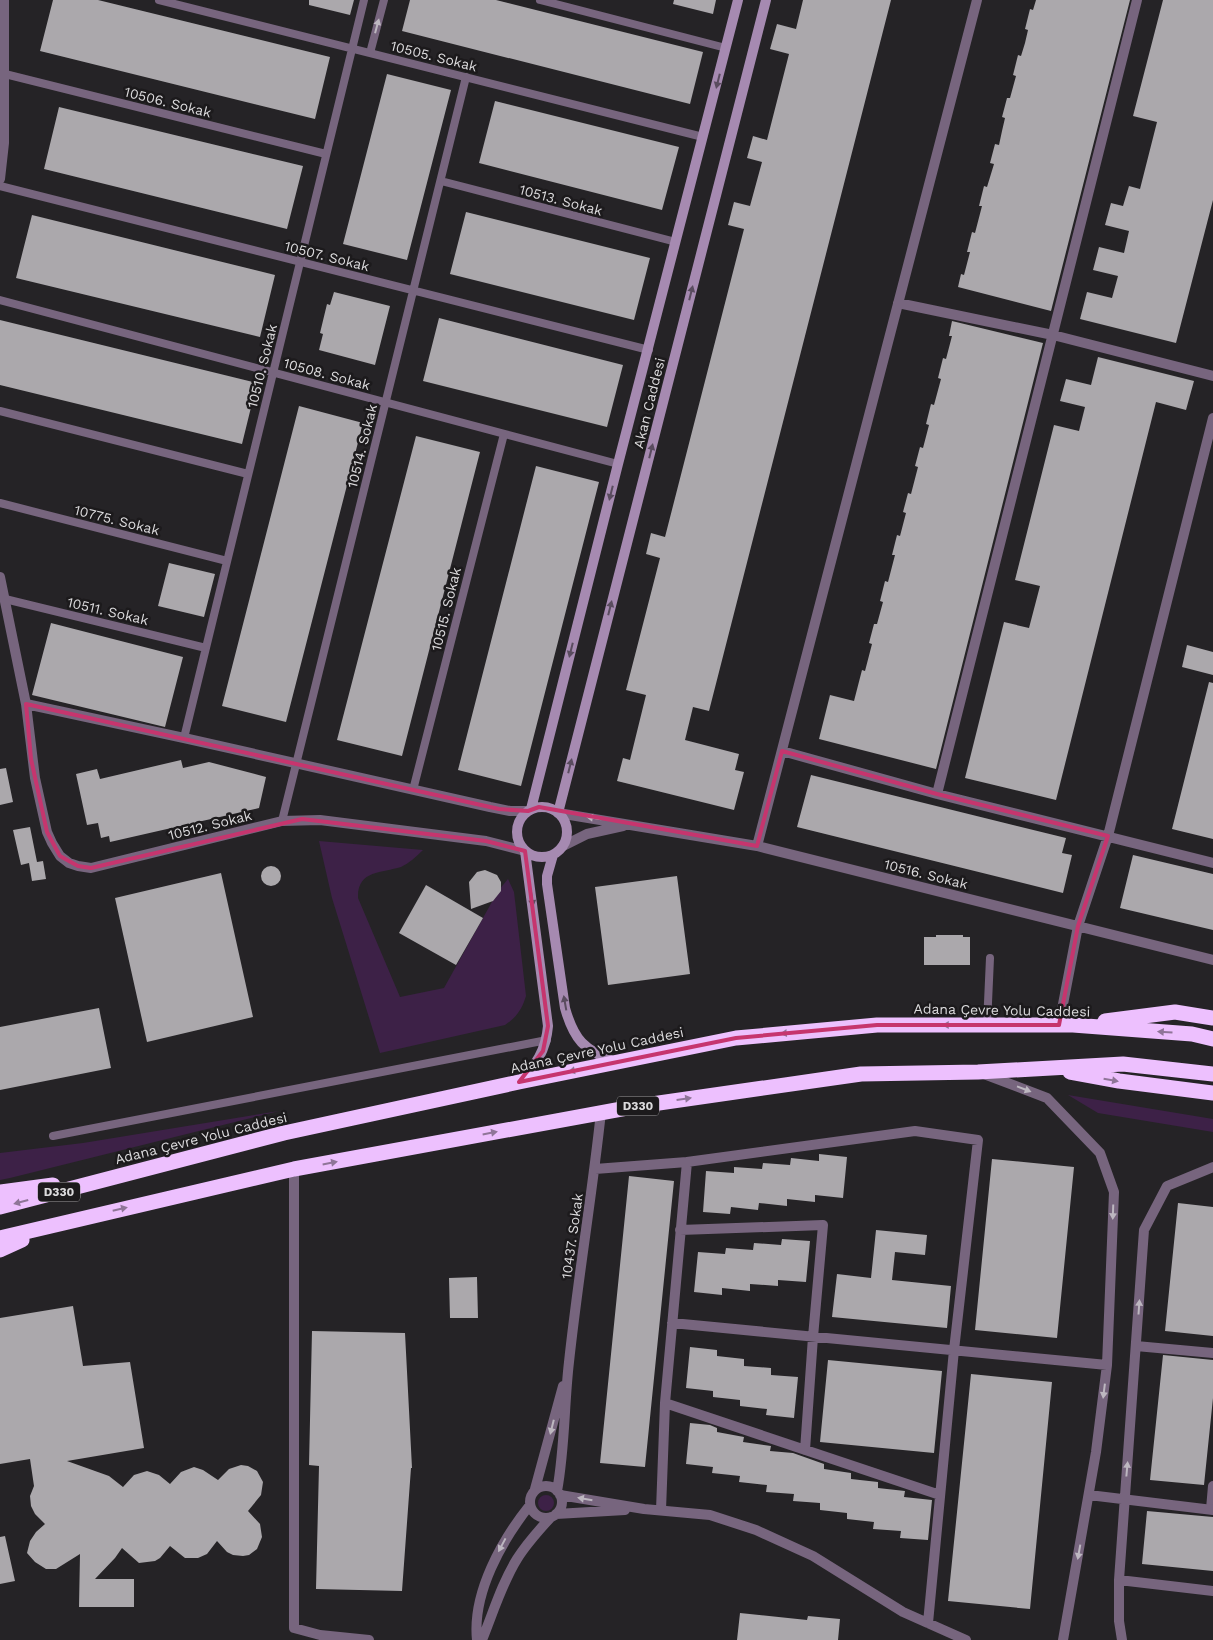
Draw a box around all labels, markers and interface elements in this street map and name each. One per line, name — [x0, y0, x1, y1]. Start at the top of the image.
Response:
one-way arrow — [373, 19, 381, 34]
street label: 10505. Sokak — [389, 38, 479, 75]
one-way arrow — [713, 74, 721, 89]
street label: 10506. Sokak — [123, 83, 213, 121]
street label: 10513. Sokak — [518, 181, 604, 219]
street label: 10507. Sokak — [283, 238, 371, 274]
one-way arrow — [687, 286, 695, 301]
street label: 10510. Sokak — [244, 322, 280, 410]
street label: 10508. Sokak — [282, 355, 372, 393]
street label: Akan Caddesi — [630, 356, 668, 450]
street label: 10514. Sokak — [344, 402, 380, 490]
one-way arrow — [647, 443, 655, 458]
one-way arrow — [607, 485, 615, 500]
street label: 10775. Sokak — [73, 502, 161, 538]
street label: 10515. Sokak — [428, 566, 464, 652]
street label: 10511. Sokak — [66, 594, 150, 628]
one-way arrow — [606, 601, 614, 616]
one-way arrow — [567, 643, 575, 658]
one-way arrow — [566, 758, 574, 773]
street label: 10512. Sokak — [167, 807, 253, 843]
one-way arrow — [586, 814, 602, 822]
street label: 10516. Sokak — [882, 856, 970, 892]
one-way arrow — [528, 892, 536, 908]
one-way arrow — [560, 995, 568, 1011]
street label: Adana Çevre Yolu Caddesi — [913, 1000, 1091, 1020]
one-way arrow — [942, 1021, 958, 1029]
street label: Adana Çevre Yolu Caddesi — [509, 1024, 685, 1076]
one-way arrow — [1157, 1028, 1173, 1036]
one-way arrow — [780, 1029, 796, 1037]
one-way arrow — [568, 1067, 584, 1075]
one-way arrow — [1104, 1076, 1120, 1084]
one-way arrow — [1017, 1085, 1032, 1093]
one-way arrow — [676, 1095, 692, 1103]
road number: D330 — [617, 1096, 659, 1116]
street label: Adana Çevre Yolu Caddesi — [113, 1109, 289, 1167]
one-way arrow — [482, 1129, 497, 1137]
one-way arrow — [322, 1158, 338, 1166]
road number: D330 — [38, 1182, 80, 1202]
street label: 10437. Sokak — [558, 1192, 586, 1280]
one-way arrow — [13, 1198, 28, 1206]
one-way arrow — [1109, 1204, 1117, 1220]
one-way arrow — [112, 1205, 127, 1213]
one-way arrow — [1135, 1299, 1143, 1315]
one-way arrow — [1100, 1384, 1108, 1400]
one-way arrow — [548, 1420, 556, 1435]
one-way arrow — [1123, 1461, 1131, 1477]
one-way arrow — [576, 1494, 592, 1502]
one-way arrow — [498, 1538, 506, 1552]
one-way arrow — [1074, 1544, 1082, 1560]

